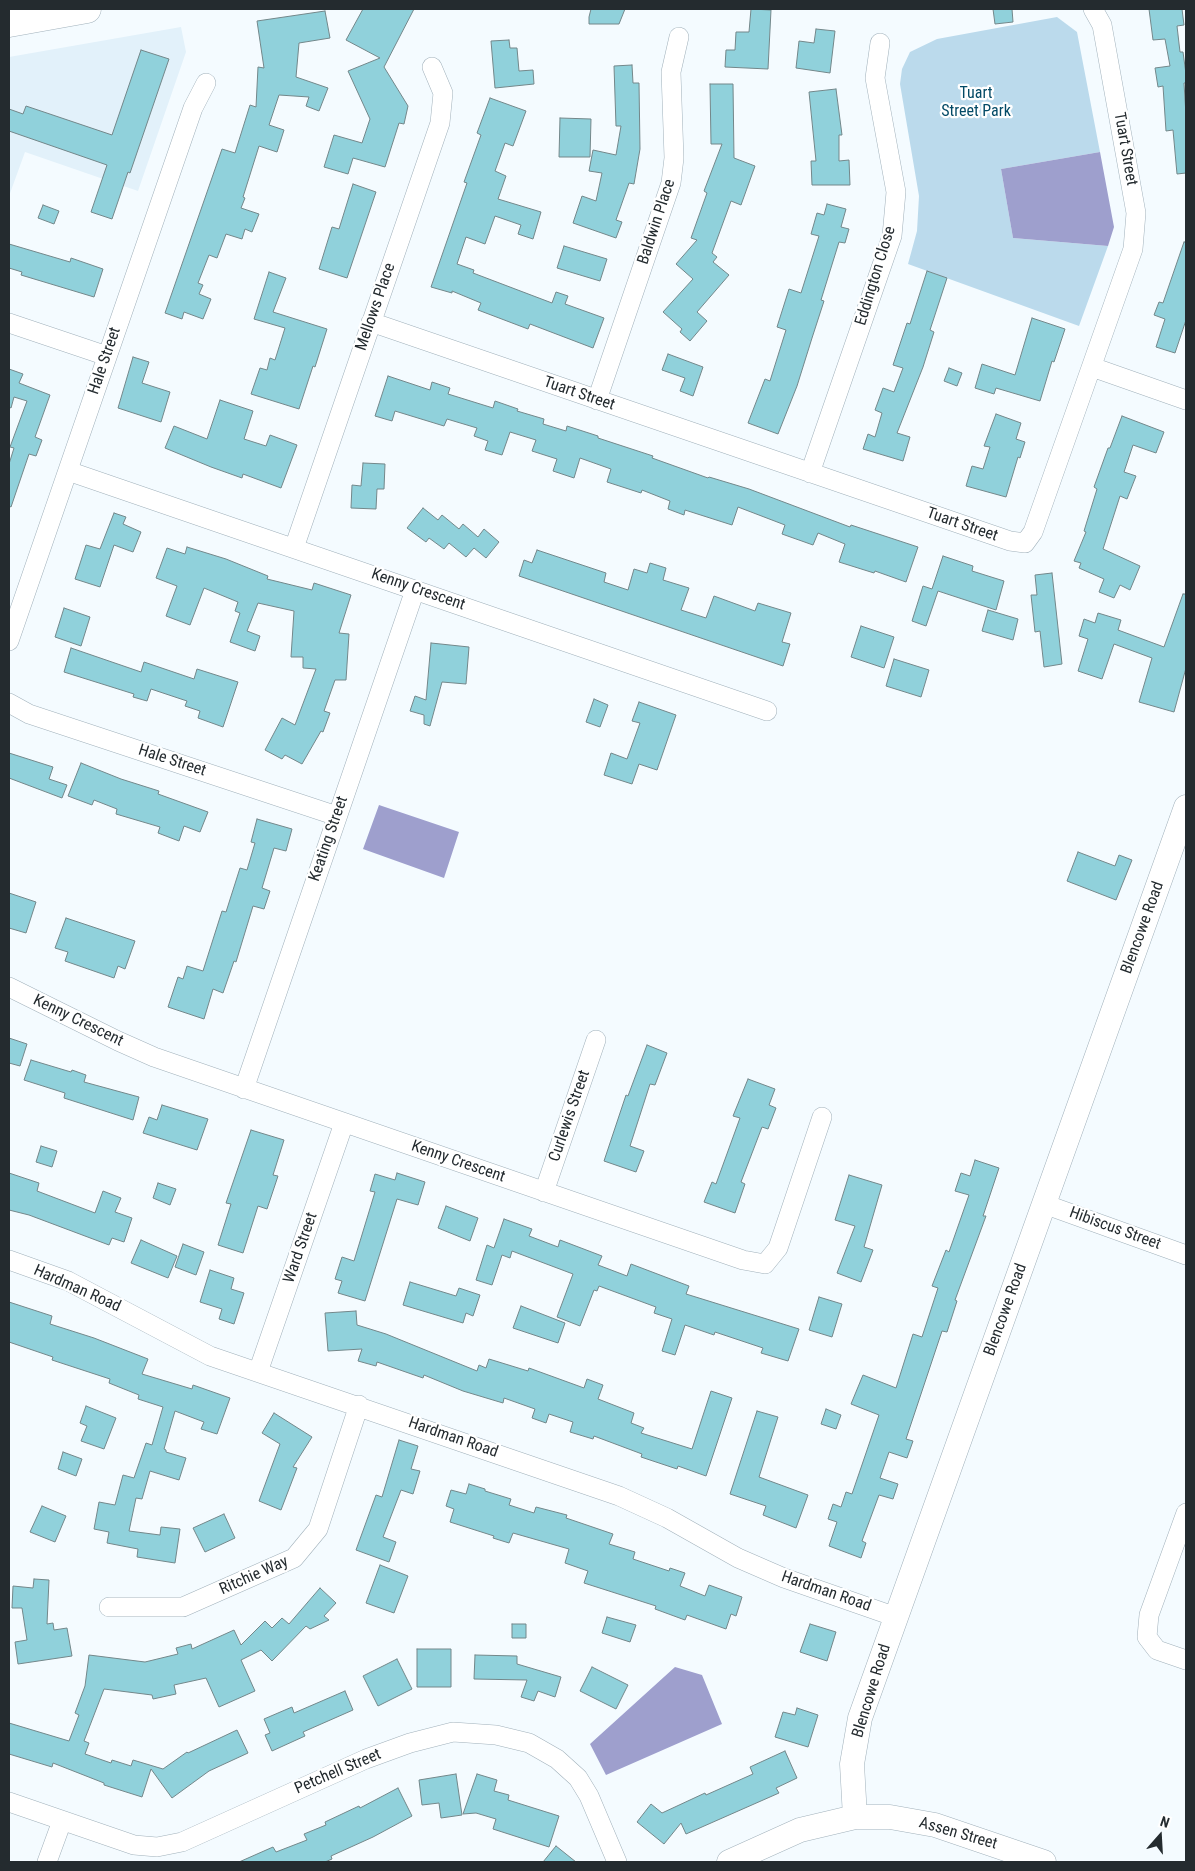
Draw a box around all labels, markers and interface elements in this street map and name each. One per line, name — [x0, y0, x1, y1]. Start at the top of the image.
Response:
park label: Tuart Street Park — [941, 84, 1011, 122]
street label: Tuart Street — [1109, 111, 1141, 187]
street label: Baldwin Place — [634, 177, 680, 267]
street label: Eddington Close — [852, 224, 900, 328]
street label: Mellows Place — [352, 261, 400, 353]
street label: Hale Street — [85, 325, 125, 397]
street label: Tuart Street — [541, 373, 617, 415]
street label: Tuart Street — [924, 504, 1000, 546]
street label: Kenny Crescent — [369, 565, 467, 615]
street label: Hale Street — [136, 741, 208, 781]
street label: Keating Street — [305, 794, 353, 884]
street label: Blencowe Road — [1117, 879, 1169, 977]
street label: Kenny Crescent — [30, 991, 126, 1051]
street label: Curlewis Street — [545, 1068, 595, 1164]
street label: Kenny Crescent — [409, 1137, 507, 1187]
street label: Hibiscus Street — [1067, 1204, 1163, 1254]
street label: Ward Street — [280, 1210, 322, 1286]
street label: Hardman Road — [30, 1261, 124, 1317]
street label: Blencowe Road — [980, 1261, 1032, 1359]
street label: Hardman Road — [406, 1414, 500, 1462]
street label: Ritchie Way — [217, 1552, 291, 1600]
street label: Hardman Road — [779, 1568, 873, 1616]
street label: Blencowe Road — [849, 1642, 895, 1740]
street label: Petchell Street — [292, 1745, 384, 1799]
north arrow — [1135, 1811, 1185, 1861]
text: N — [1158, 1813, 1172, 1831]
street label: Assen Street — [917, 1814, 999, 1854]

